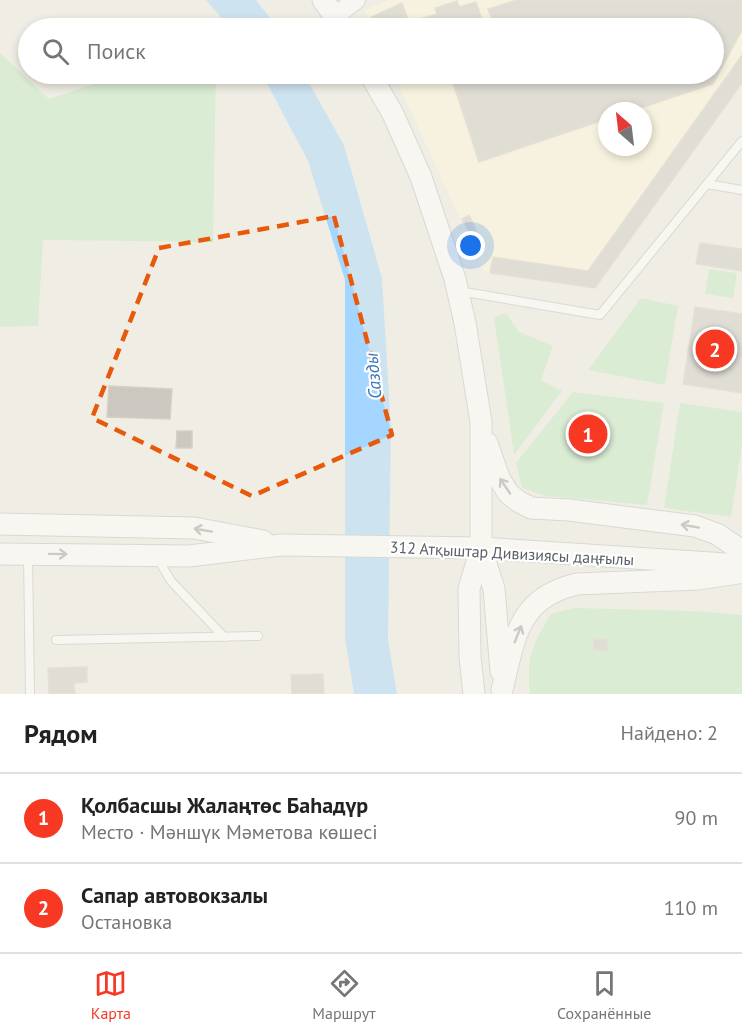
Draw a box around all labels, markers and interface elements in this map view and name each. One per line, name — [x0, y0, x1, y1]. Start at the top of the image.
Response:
search box — [18, 18, 724, 84]
icon: search — [39, 35, 72, 68]
text: Поиск — [87, 37, 146, 65]
north arrow — [598, 102, 652, 156]
your location — [456, 231, 485, 260]
pin: 2 — [696, 326, 734, 372]
water label: Сазды — [360, 352, 386, 400]
pin: 1 — [568, 412, 608, 456]
one-way arrow — [499, 478, 511, 495]
one-way arrow — [681, 520, 700, 531]
one-way arrow — [194, 524, 214, 535]
street label: 312 Атқыштар Дивизиясы даңғылы — [389, 537, 635, 569]
one-way arrow — [48, 548, 68, 560]
one-way arrow — [513, 625, 524, 644]
text: Рядом — [24, 717, 98, 750]
text: Найдено: 2 — [621, 720, 718, 746]
text: Қолбасшы Жалаңтөс Баһадүр — [81, 791, 368, 819]
text: 1 — [38, 805, 49, 831]
text: 90 m — [675, 805, 718, 831]
text: Место · Мәншүк Мәметова көшесі — [81, 819, 378, 845]
text: Сапар автовокзалы — [81, 881, 268, 909]
text: 2 — [38, 895, 49, 921]
text: 110 m — [664, 895, 718, 921]
text: Остановка — [81, 909, 172, 935]
tab: Карта — [91, 967, 131, 1023]
tab: Маршрут — [312, 967, 376, 1023]
tab: Сохранённые — [557, 967, 651, 1023]

